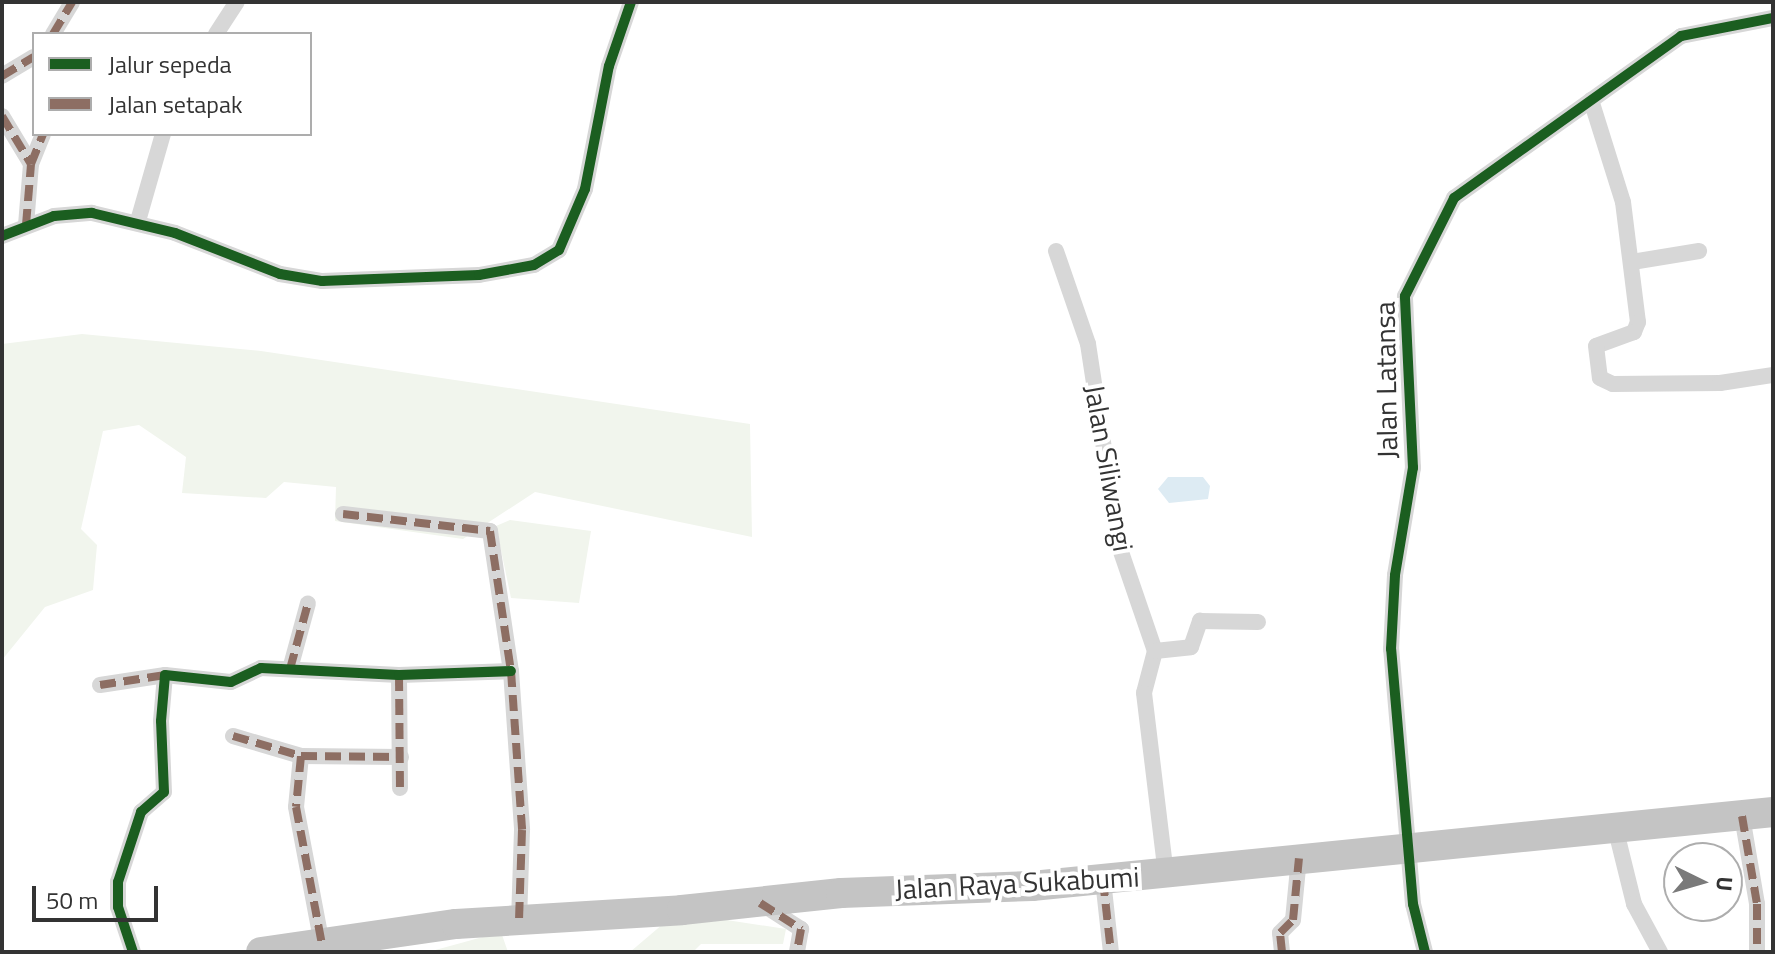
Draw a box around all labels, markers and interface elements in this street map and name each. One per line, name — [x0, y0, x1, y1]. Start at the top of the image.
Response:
legend — [32, 32, 312, 136]
text: Jalur sepeda — [108, 46, 232, 82]
text: Jalan setapak — [108, 86, 243, 122]
street label: Jalan Latansa — [1368, 301, 1404, 459]
street label: Jalan Siliwangi — [1078, 382, 1140, 554]
north arrow — [1663, 842, 1743, 922]
street label: Jalan Raya Sukabumi — [894, 860, 1140, 906]
scale bar — [36, 870, 162, 920]
text: U — [1707, 875, 1742, 893]
text: 50 m — [46, 882, 98, 918]

